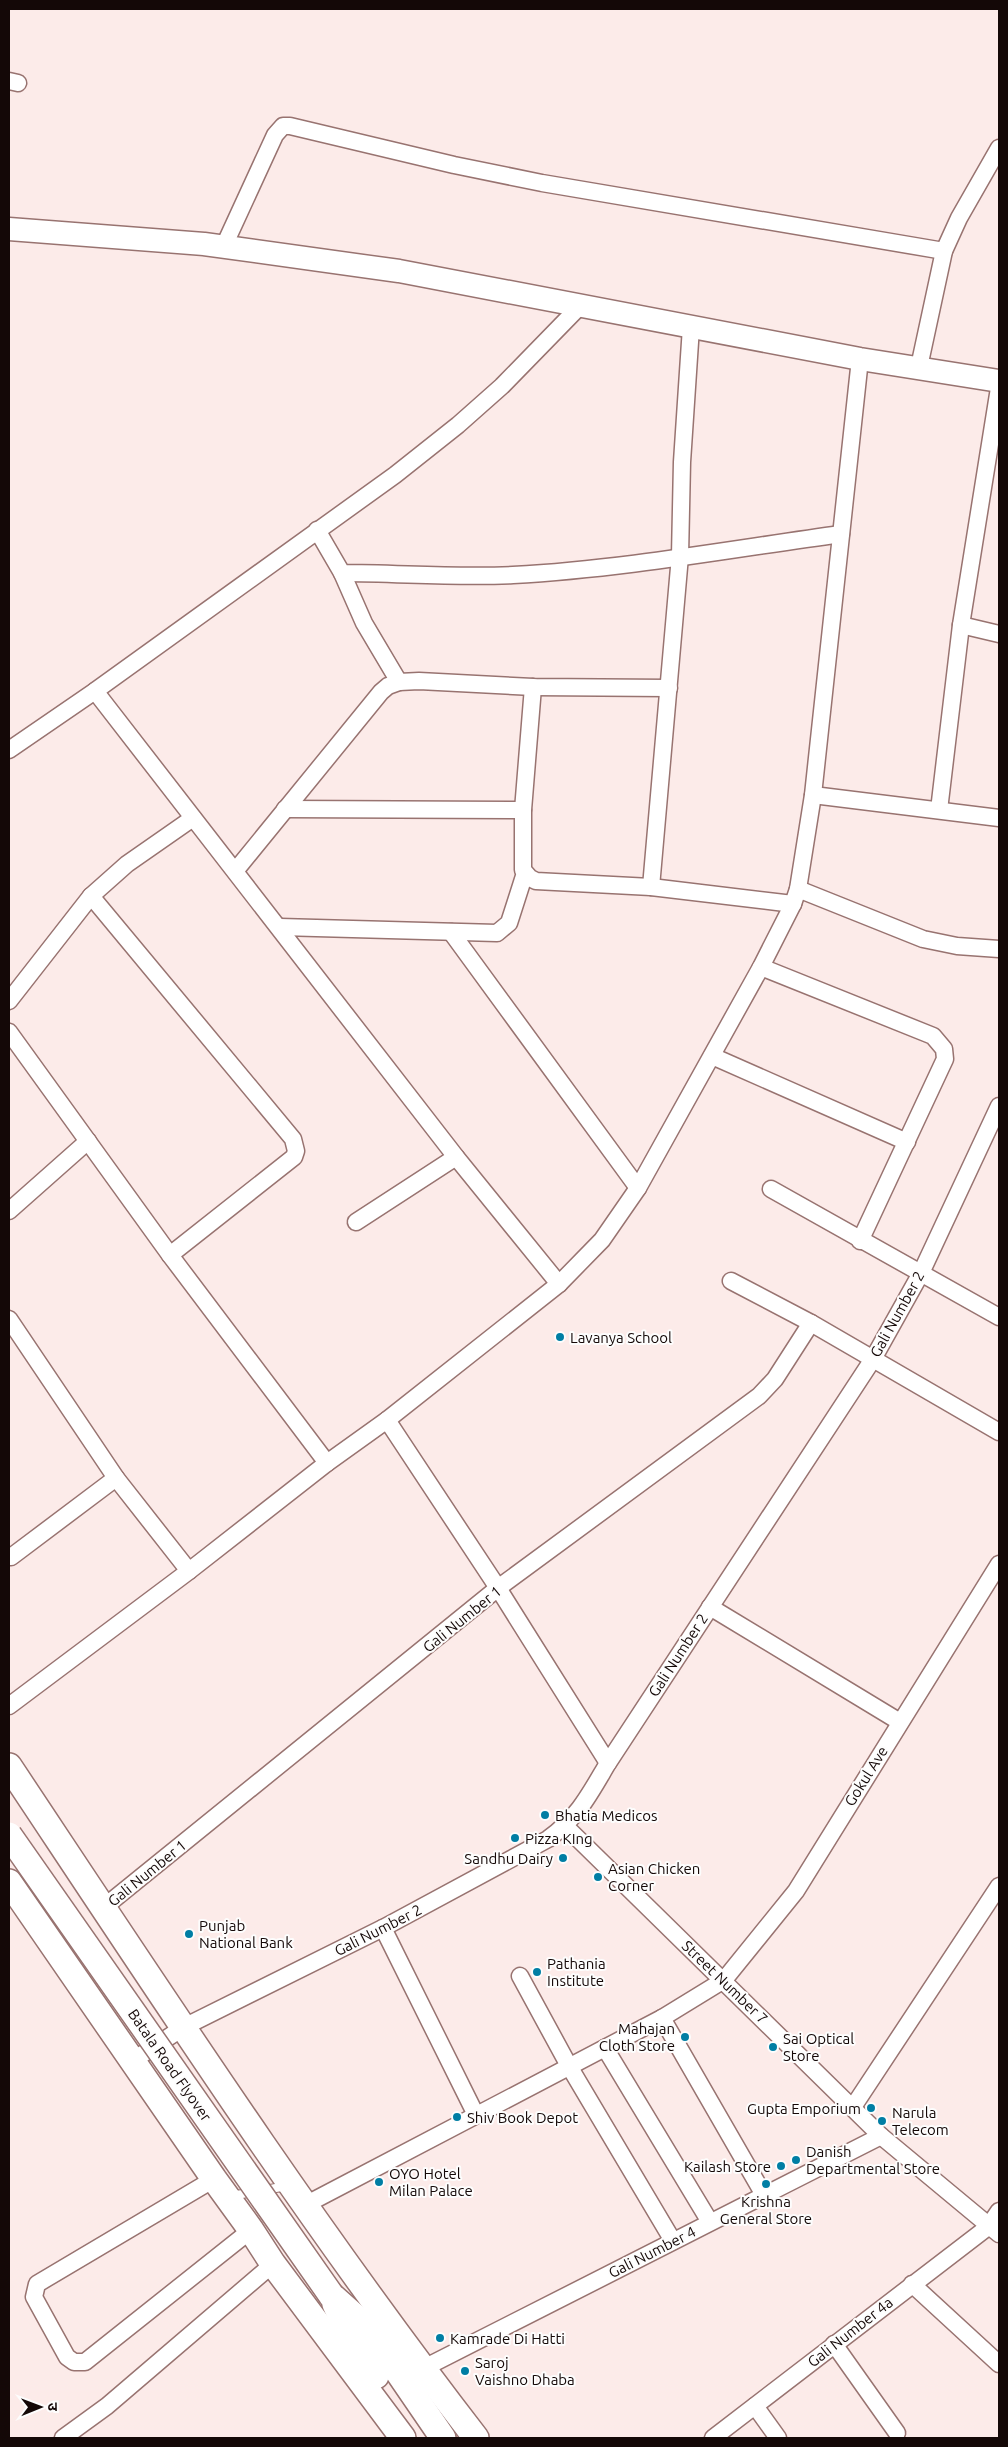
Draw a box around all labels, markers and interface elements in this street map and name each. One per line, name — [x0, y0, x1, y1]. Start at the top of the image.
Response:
street label: Gali Number 2 — [866, 1268, 928, 1360]
place label: Lavanya School — [570, 1329, 672, 1346]
marker: Lavanya School — [554, 1331, 566, 1343]
street label: Gali Number 1 — [420, 1582, 504, 1656]
street label: Gali Number 2 — [645, 1610, 711, 1700]
street label: Gokul Ave — [841, 1743, 891, 1809]
place label: Bhatia Medicos — [555, 1807, 657, 1824]
marker: Bhatia Medicos — [539, 1809, 551, 1821]
place label: Pizza KIng — [525, 1830, 593, 1847]
marker: Pizza KIng — [509, 1832, 521, 1844]
street label: Gali Number 1 — [105, 1836, 189, 1910]
place label: Sandhu Dairy — [464, 1850, 553, 1867]
marker: Sandhu Dairy — [557, 1852, 569, 1864]
place label: Asian Chicken Corner — [608, 1860, 700, 1894]
marker: Asian Chicken Corner — [592, 1871, 604, 1883]
street label: Gali Number 2 — [332, 1901, 424, 1959]
place label: Punjab National Bank — [199, 1917, 293, 1951]
marker: Punjab National Bank — [183, 1928, 195, 1940]
street label: Street Number 7 — [679, 1937, 771, 2027]
place label: Pathania Institute — [547, 1955, 606, 1989]
marker: Pathania Institute — [531, 1966, 543, 1978]
street label: Batala Road Flyover — [125, 2006, 215, 2125]
place label: Mahajan Cloth Store — [599, 2020, 675, 2054]
place label: Sai Optical Store — [783, 2030, 854, 2064]
marker: Mahajan Cloth Store — [679, 2031, 691, 2043]
marker: Sai Optical Store — [767, 2041, 779, 2053]
place label: Gupta Emporium — [747, 2100, 861, 2117]
marker: Gupta Emporium — [865, 2102, 877, 2114]
place label: Narula Telecom — [892, 2104, 949, 2138]
place label: Shiv Book Depot — [467, 2109, 578, 2126]
marker: Shiv Book Depot — [451, 2111, 463, 2123]
marker: Narula Telecom — [876, 2115, 888, 2127]
place label: Danish Departmental Store — [806, 2143, 940, 2177]
marker: Danish Departmental Store — [790, 2154, 802, 2166]
place label: Kailash Store — [684, 2158, 771, 2175]
marker: Kailash Store — [775, 2160, 787, 2172]
place label: OYO Hotel Milan Palace — [389, 2165, 473, 2199]
marker: OYO Hotel Milan Palace — [373, 2176, 385, 2188]
marker: Krishna General Store — [760, 2178, 772, 2190]
place label: Krishna General Store — [720, 2193, 812, 2227]
street label: Gali Number 4 — [606, 2223, 698, 2281]
street label: Gali Number 4a — [804, 2294, 896, 2370]
place label: Kamrade Di Hatti — [450, 2330, 565, 2347]
marker: Kamrade Di Hatti — [434, 2332, 446, 2344]
place label: Saroj Vaishno Dhaba — [475, 2354, 575, 2388]
marker: Saroj Vaishno Dhaba — [459, 2365, 471, 2377]
north arrow — [15, 2382, 65, 2432]
text: उ — [45, 2403, 61, 2412]

